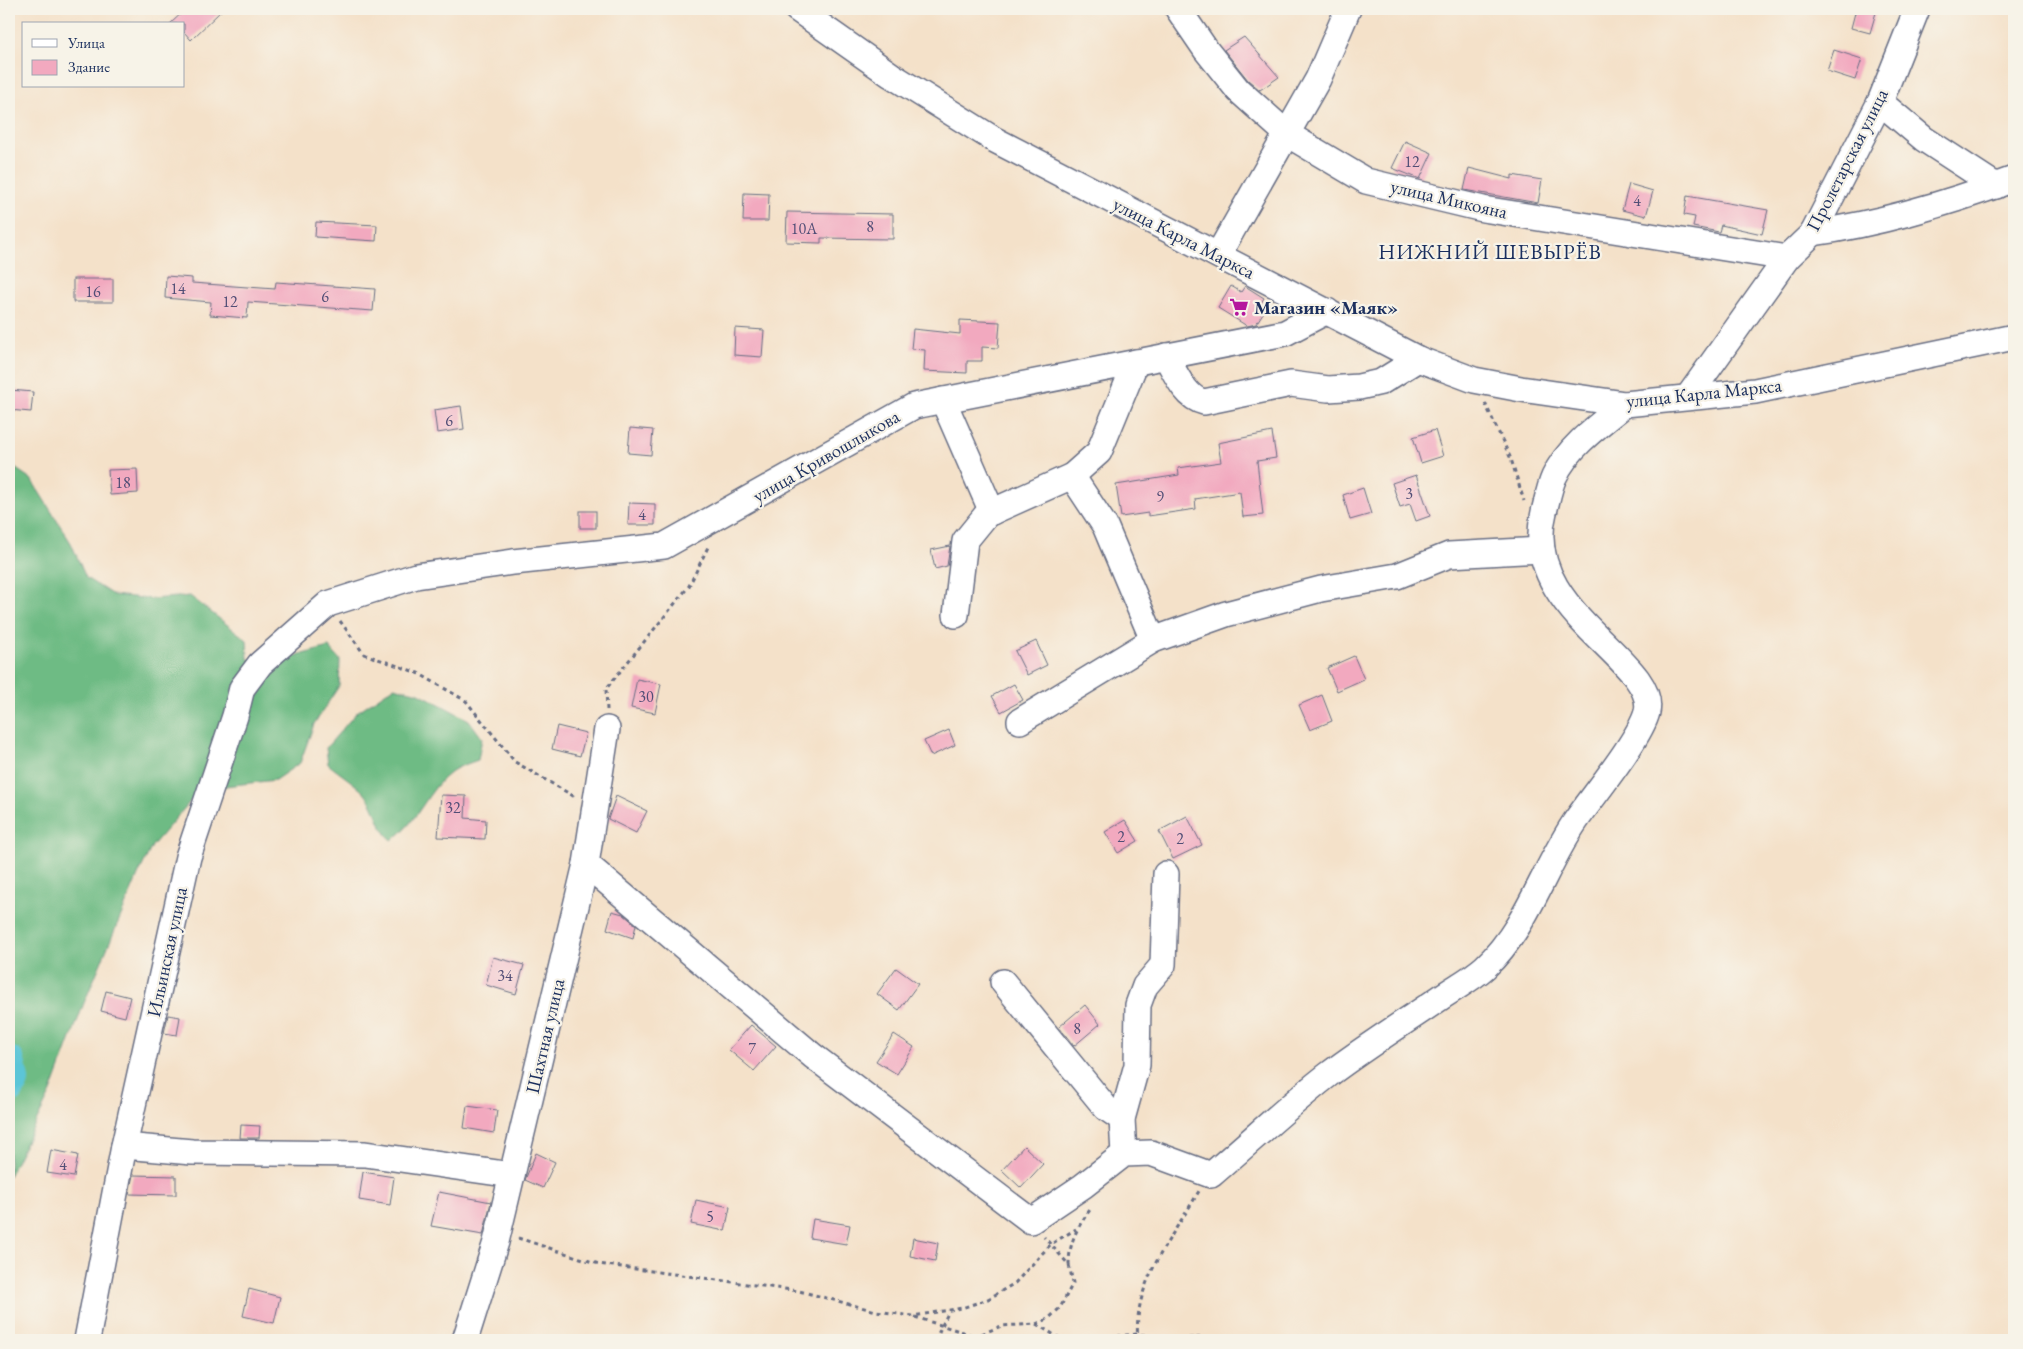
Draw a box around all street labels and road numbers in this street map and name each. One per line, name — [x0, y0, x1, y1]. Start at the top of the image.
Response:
street label: Пролетарская улица — [1800, 84, 1894, 236]
street label: улица Микояна — [1388, 173, 1510, 225]
street label: улица Карла Маркса — [1109, 191, 1260, 285]
street label: улица Карла Маркса — [1625, 372, 1783, 414]
street label: улица Кривошлыкова — [748, 404, 904, 508]
street label: Ильинская улица — [141, 884, 193, 1019]
street label: Шахтная улица — [520, 976, 570, 1096]

